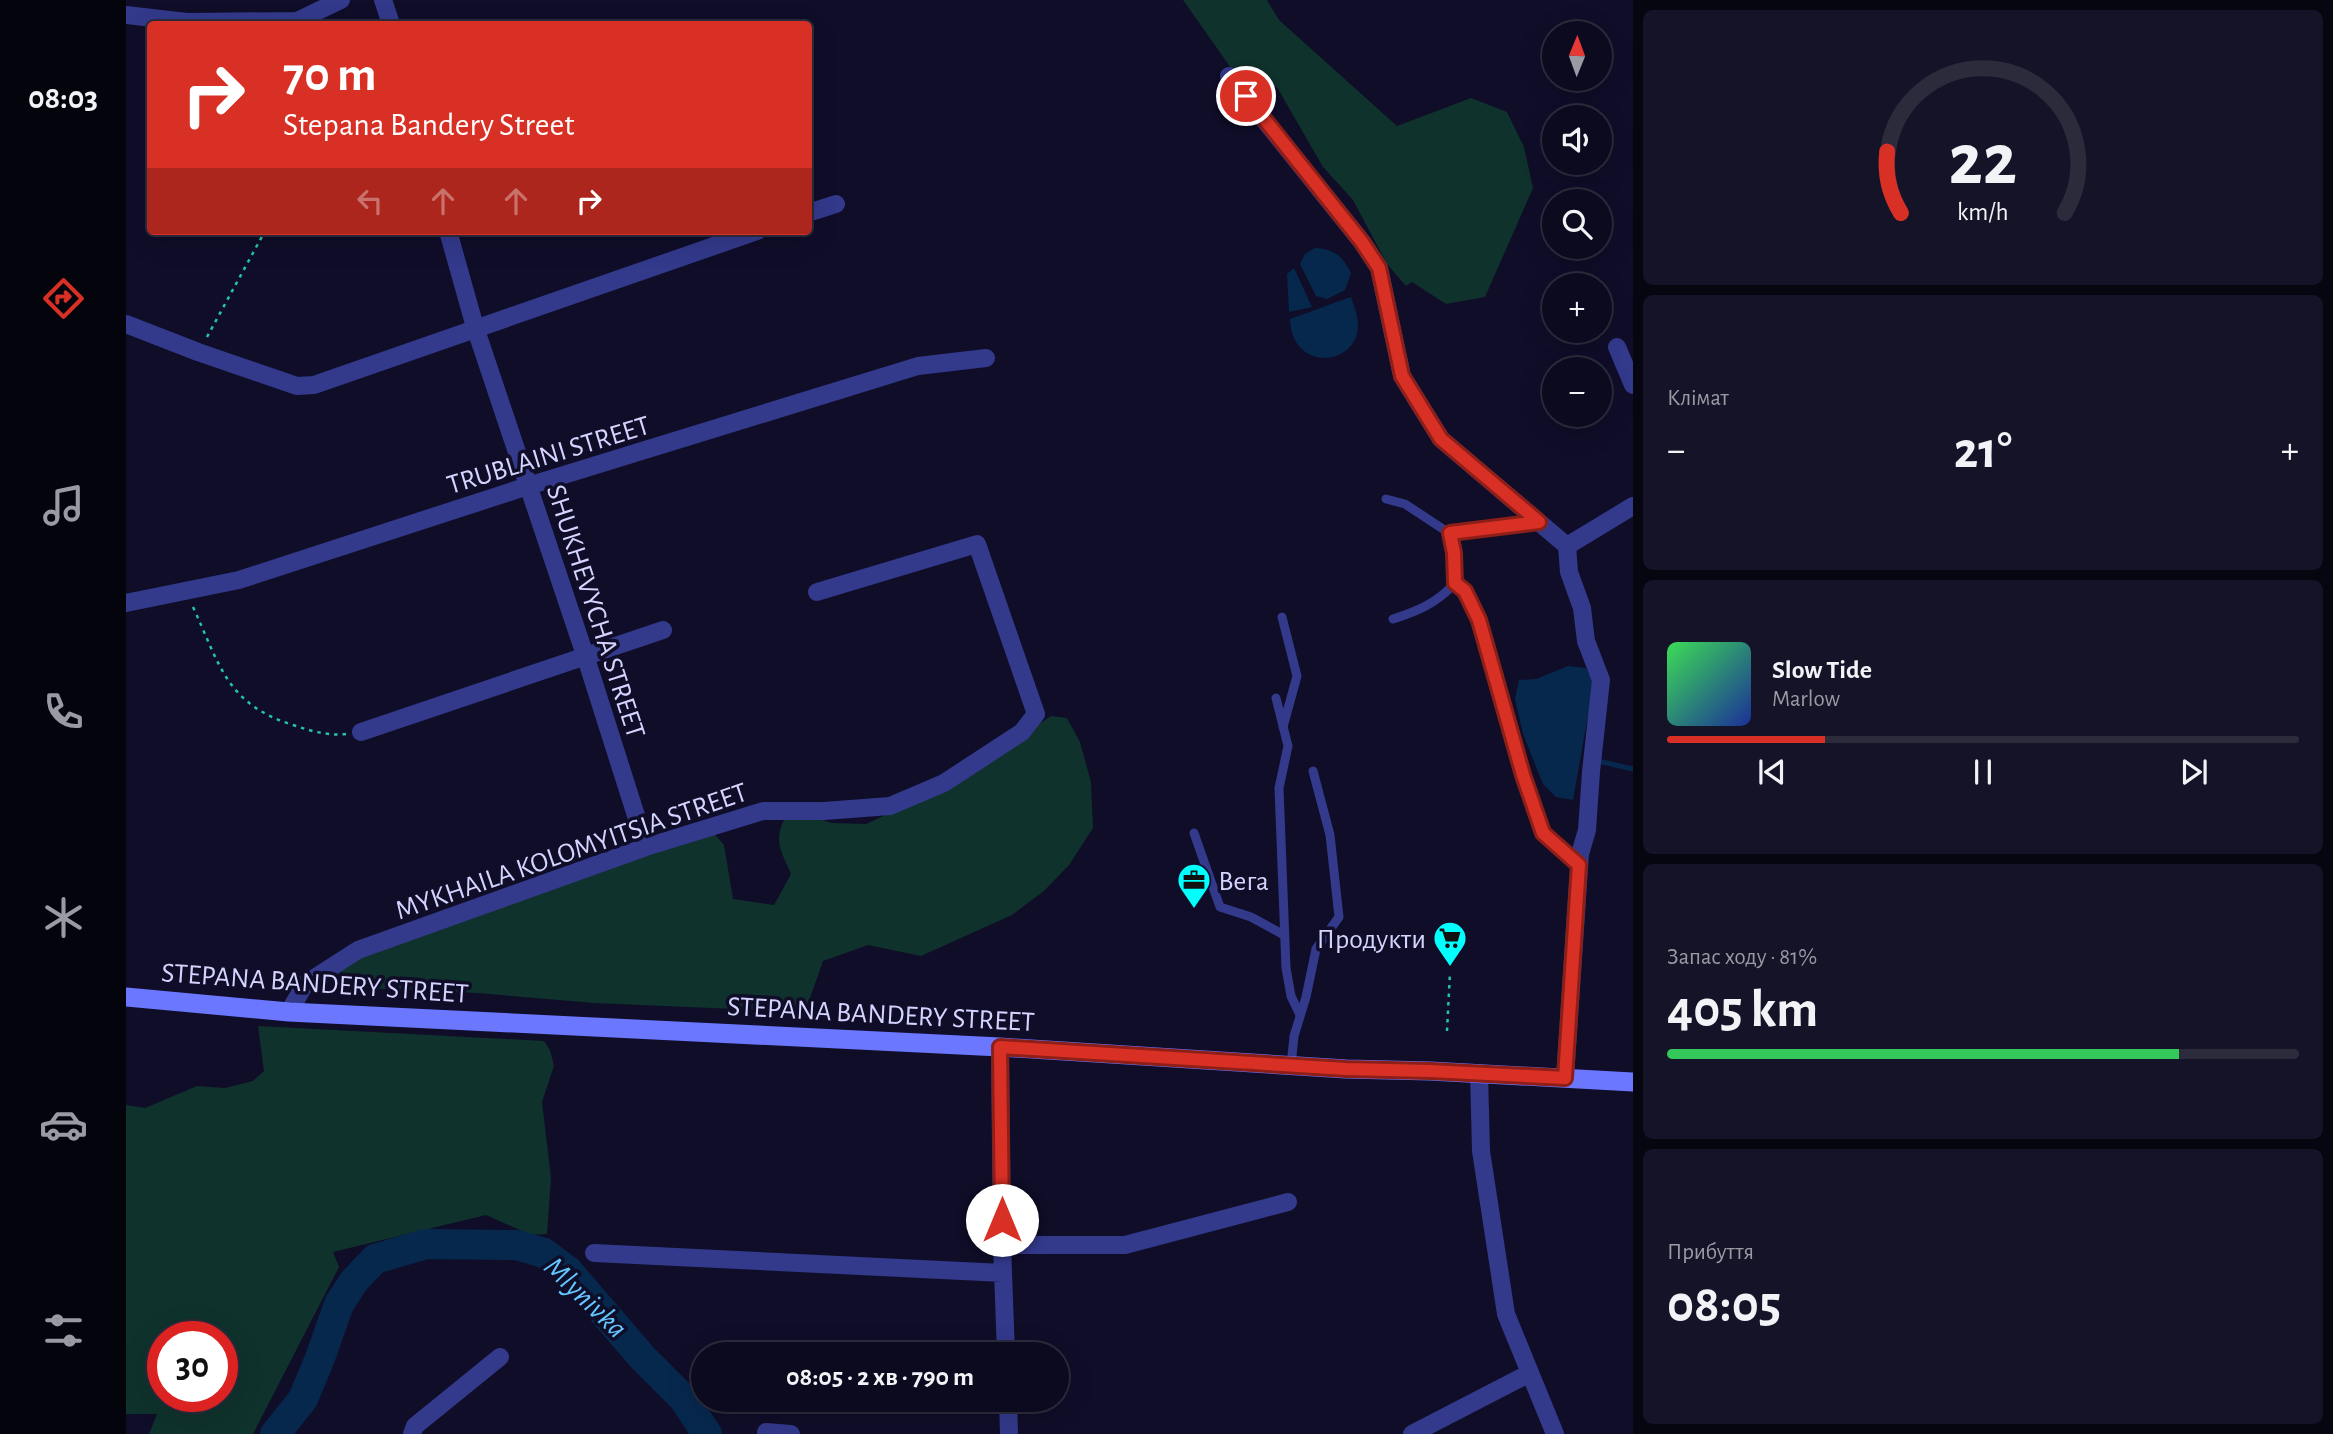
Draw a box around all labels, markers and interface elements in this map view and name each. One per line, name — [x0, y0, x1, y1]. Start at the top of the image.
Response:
north arrow — [1542, 21, 1612, 91]
map controls — [1542, 21, 1612, 427]
icon: right — [168, 49, 259, 140]
text: 70 m — [283, 51, 377, 100]
pin — [1216, 66, 1276, 126]
icon: arrive — [1227, 77, 1265, 115]
text: 08:03 — [28, 82, 98, 114]
button: sound — [1542, 105, 1612, 175]
text: Stepana Bandery Street — [283, 109, 574, 141]
text: 22 — [1949, 126, 2017, 199]
icon: left — [351, 182, 389, 220]
icon: ahead — [424, 182, 462, 220]
icon: ahead — [497, 182, 535, 220]
icon: right — [570, 182, 608, 220]
button: search — [1542, 189, 1612, 259]
text: km/h — [1957, 200, 2009, 225]
button: + — [1542, 273, 1612, 343]
icon: directions — [39, 274, 88, 323]
button: − — [1542, 357, 1612, 427]
text: Клімат — [1667, 387, 1729, 410]
street label: TRUBLAINI STREET — [444, 412, 654, 500]
text: 21° — [1954, 425, 2012, 477]
text: − — [1667, 432, 1685, 470]
text: + — [2281, 432, 2299, 470]
icon: music — [39, 481, 88, 530]
street label: SHUKHEVYCHA STREET — [541, 481, 649, 742]
text: Slow Tide — [1772, 657, 1872, 683]
icon: phone — [39, 687, 88, 736]
text: Marlow — [1772, 688, 1840, 711]
icon: previous — [1753, 753, 1791, 791]
icon: pause — [1964, 753, 2002, 791]
icon: next — [2175, 753, 2213, 791]
street label: MYKHAILA KOLOMYITSIA STREET — [392, 778, 751, 925]
office icon: Вега — [1175, 861, 1213, 910]
place label: Вега — [1218, 868, 1269, 896]
icon: climate — [39, 893, 88, 942]
supermarket icon: Продукти — [1431, 919, 1469, 968]
place label: Продукти — [1316, 926, 1426, 954]
text: Запас ходу · 81% — [1667, 946, 1817, 969]
street label: STEPANA BANDERY STREET — [160, 959, 470, 1009]
text: 405 km — [1667, 984, 1818, 1036]
street label: STEPANA BANDERY STREET — [726, 993, 1036, 1037]
icon: car — [39, 1100, 88, 1149]
position arrow — [965, 1183, 1039, 1257]
text: Прибуття — [1667, 1241, 1754, 1264]
water label: Mlynivka — [538, 1252, 632, 1344]
text: 08:05 — [1667, 1279, 1781, 1331]
icon: filters — [39, 1306, 88, 1355]
speed limit sign: 30 — [147, 1321, 238, 1412]
text: 08:05 · 2 хв · 790 m — [786, 1364, 974, 1390]

